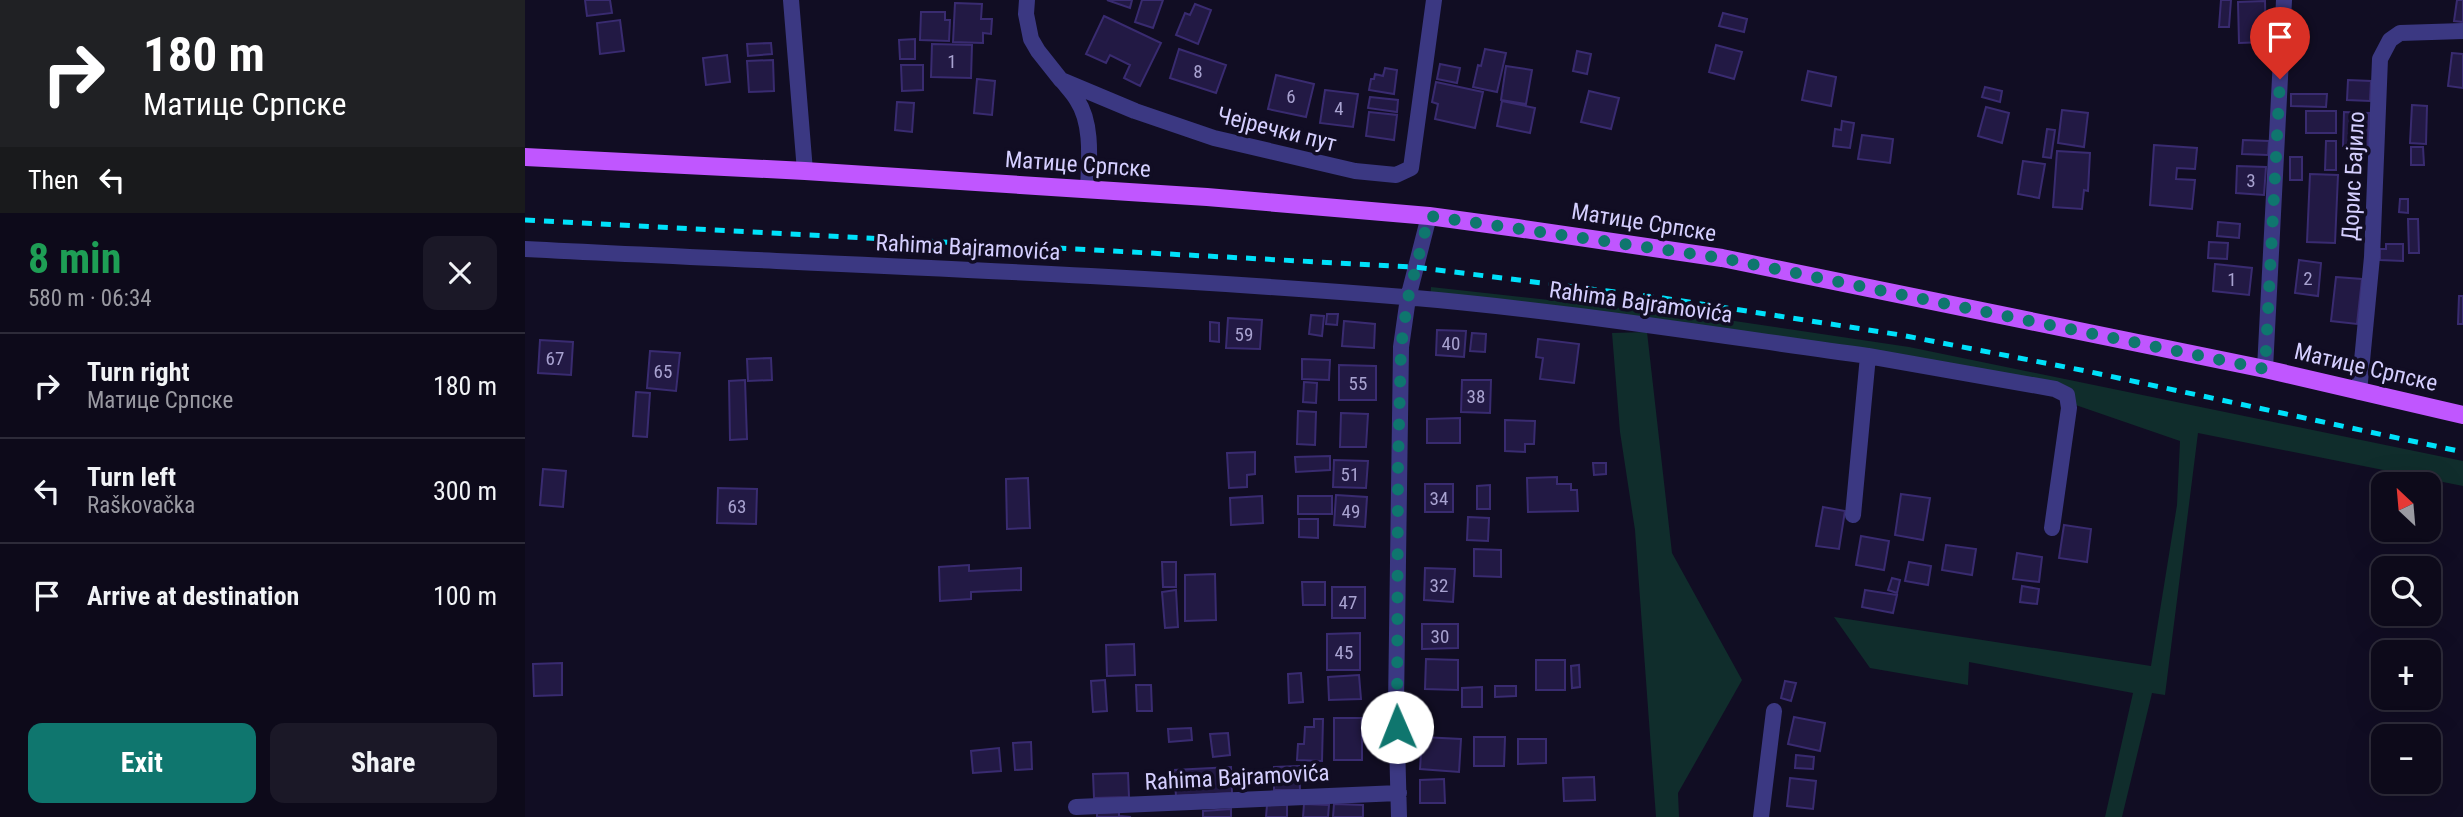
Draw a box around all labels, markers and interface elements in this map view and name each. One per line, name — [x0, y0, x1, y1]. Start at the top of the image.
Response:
pin — [2250, 7, 2310, 79]
icon: arrive — [2261, 18, 2299, 56]
text: 180 m — [143, 26, 265, 83]
icon: right — [28, 28, 119, 119]
house number: 1 — [947, 50, 957, 73]
house number: 8 — [1193, 60, 1203, 83]
text: Матице Српске — [143, 85, 346, 123]
house number: 6 — [1286, 85, 1296, 108]
house number: 4 — [1334, 97, 1344, 120]
street label: Чејречки пут — [1214, 102, 1340, 157]
street label: Дорис Бајило — [2337, 111, 2370, 241]
street label: Матице Српске — [1004, 146, 1152, 183]
icon: left — [93, 161, 131, 199]
text: Then — [28, 165, 79, 195]
house number: 3 — [2246, 169, 2256, 192]
street label: Матице Српске — [1570, 198, 1718, 247]
street label: Rahima Bajramovića — [875, 229, 1061, 266]
text: 8 min — [28, 234, 121, 283]
button: close — [423, 236, 497, 310]
house number: 2 — [2303, 267, 2313, 290]
house number: 1 — [2227, 268, 2237, 291]
street label: Rahima Bajramovića — [1547, 276, 1734, 329]
text: 580 m · 06:34 — [28, 285, 152, 312]
house number: 59 — [1235, 323, 1253, 346]
house number: 40 — [1442, 332, 1460, 355]
street label: Матице Српске — [2292, 338, 2440, 397]
house number: 67 — [546, 347, 564, 370]
text: Turn right — [87, 357, 189, 387]
house number: 65 — [654, 360, 672, 383]
icon: right — [28, 367, 66, 405]
text: 180 m — [433, 371, 497, 401]
house number: 55 — [1349, 372, 1367, 395]
house number: 38 — [1467, 385, 1485, 408]
text: Матице Српске — [87, 387, 233, 414]
text: Turn left — [87, 462, 176, 492]
house number: 51 — [1341, 463, 1359, 486]
icon: left — [28, 472, 66, 510]
north arrow — [2371, 472, 2441, 542]
map controls — [2371, 472, 2441, 794]
text: 300 m — [433, 476, 497, 506]
house number: 34 — [1430, 487, 1448, 510]
text: Raškovačka — [87, 492, 195, 519]
house number: 63 — [728, 495, 746, 518]
house number: 49 — [1342, 500, 1360, 523]
button: search — [2371, 556, 2441, 626]
house number: 32 — [1430, 574, 1448, 597]
icon: arrive — [28, 577, 66, 615]
text: Arrive at destination — [87, 581, 299, 611]
text: 100 m — [433, 581, 497, 611]
house number: 47 — [1339, 591, 1357, 614]
house number: 30 — [1431, 625, 1449, 648]
button: + — [2371, 640, 2441, 710]
house number: 45 — [1335, 641, 1353, 664]
position arrow — [1360, 690, 1434, 764]
button: Exit — [28, 723, 256, 803]
button: Share — [270, 723, 497, 803]
button: − — [2371, 724, 2441, 794]
street label: Rahima Bajramovića — [1144, 759, 1330, 796]

